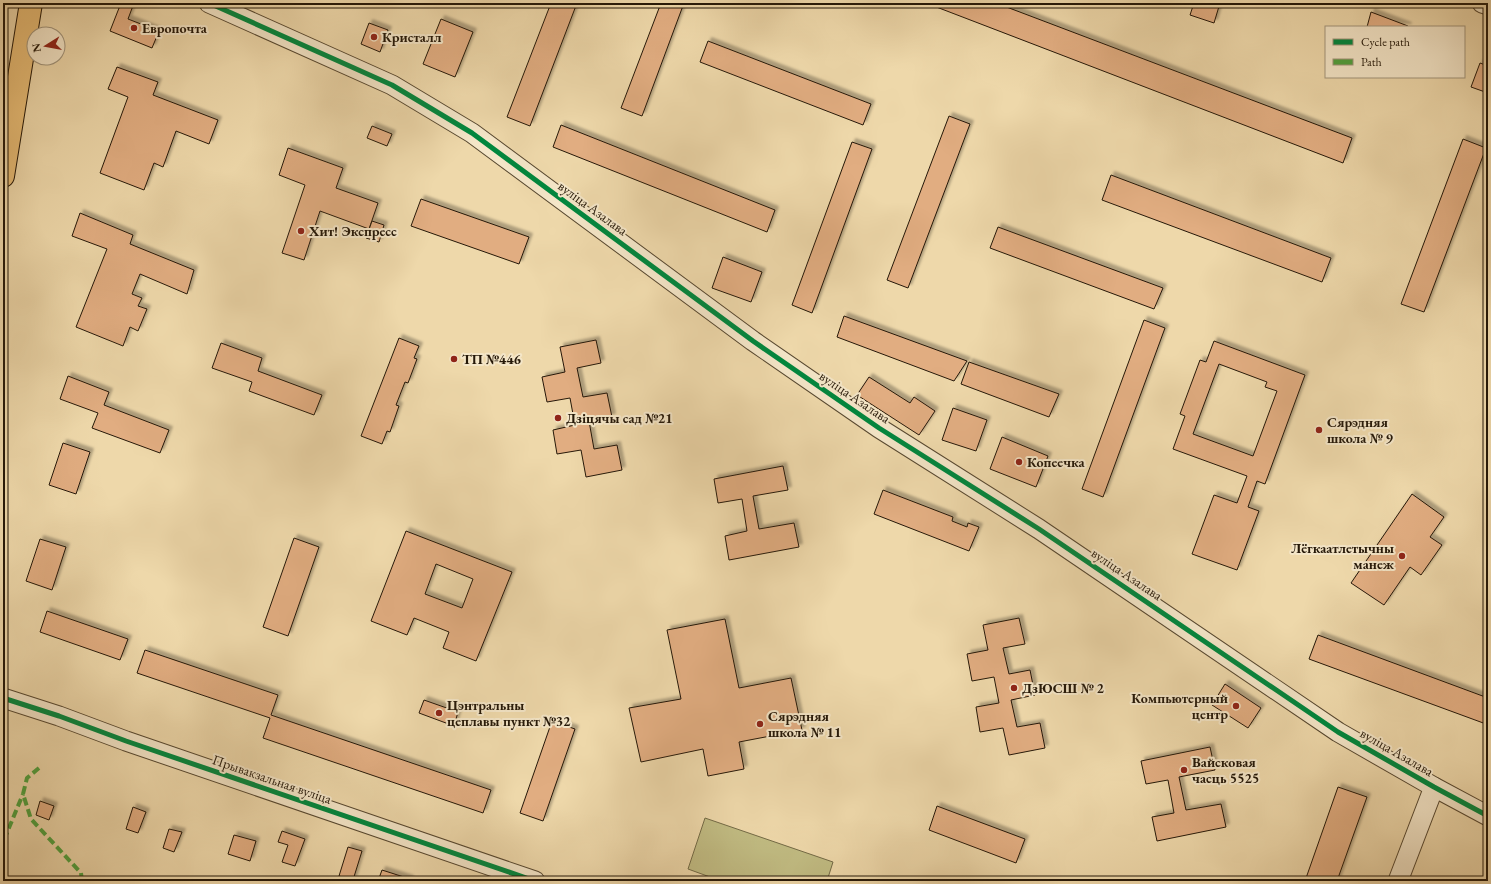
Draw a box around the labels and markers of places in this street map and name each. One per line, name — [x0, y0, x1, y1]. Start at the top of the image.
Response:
place label: Европочта — [142, 19, 208, 37]
marker: Европочта — [129, 23, 139, 33]
place label: Кристалл — [382, 28, 442, 46]
marker: Кристалл — [369, 32, 379, 42]
place label: Хит! Экспресс — [308, 222, 397, 240]
marker: Хит! Экспресс — [296, 226, 306, 236]
place label: ТП №446 — [462, 350, 522, 368]
marker: ТП №446 — [449, 354, 459, 364]
place label: Дзіцячы сад №21 — [566, 409, 673, 427]
marker: Дзіцячы сад №21 — [553, 413, 563, 423]
place label: Сярэдняя школа № 9 — [1327, 413, 1394, 447]
marker: Сярэдняя школа № 9 — [1314, 425, 1324, 435]
place label: Копеечка — [1027, 453, 1086, 471]
marker: Копеечка — [1014, 457, 1024, 467]
place label: Лёгкаатлетычны манеж — [1291, 539, 1395, 573]
marker: Лёгкаатлетычны манеж — [1397, 551, 1407, 561]
place label: ДзЮСШ № 2 — [1022, 679, 1105, 697]
marker: ДзЮСШ № 2 — [1009, 683, 1019, 693]
place label: Компьютерный центр — [1131, 689, 1228, 723]
place label: Цэнтральны цеплавы пункт №32 — [447, 696, 571, 730]
marker: Компьютерный центр — [1231, 701, 1241, 711]
place label: Сярэдняя школа № 11 — [768, 707, 841, 741]
marker: Цэнтральны цеплавы пункт №32 — [434, 708, 444, 718]
marker: Сярэдняя школа № 11 — [755, 719, 765, 729]
place label: Вайсковая часць 5525 — [1192, 753, 1259, 787]
marker: Вайсковая часць 5525 — [1179, 765, 1189, 775]

